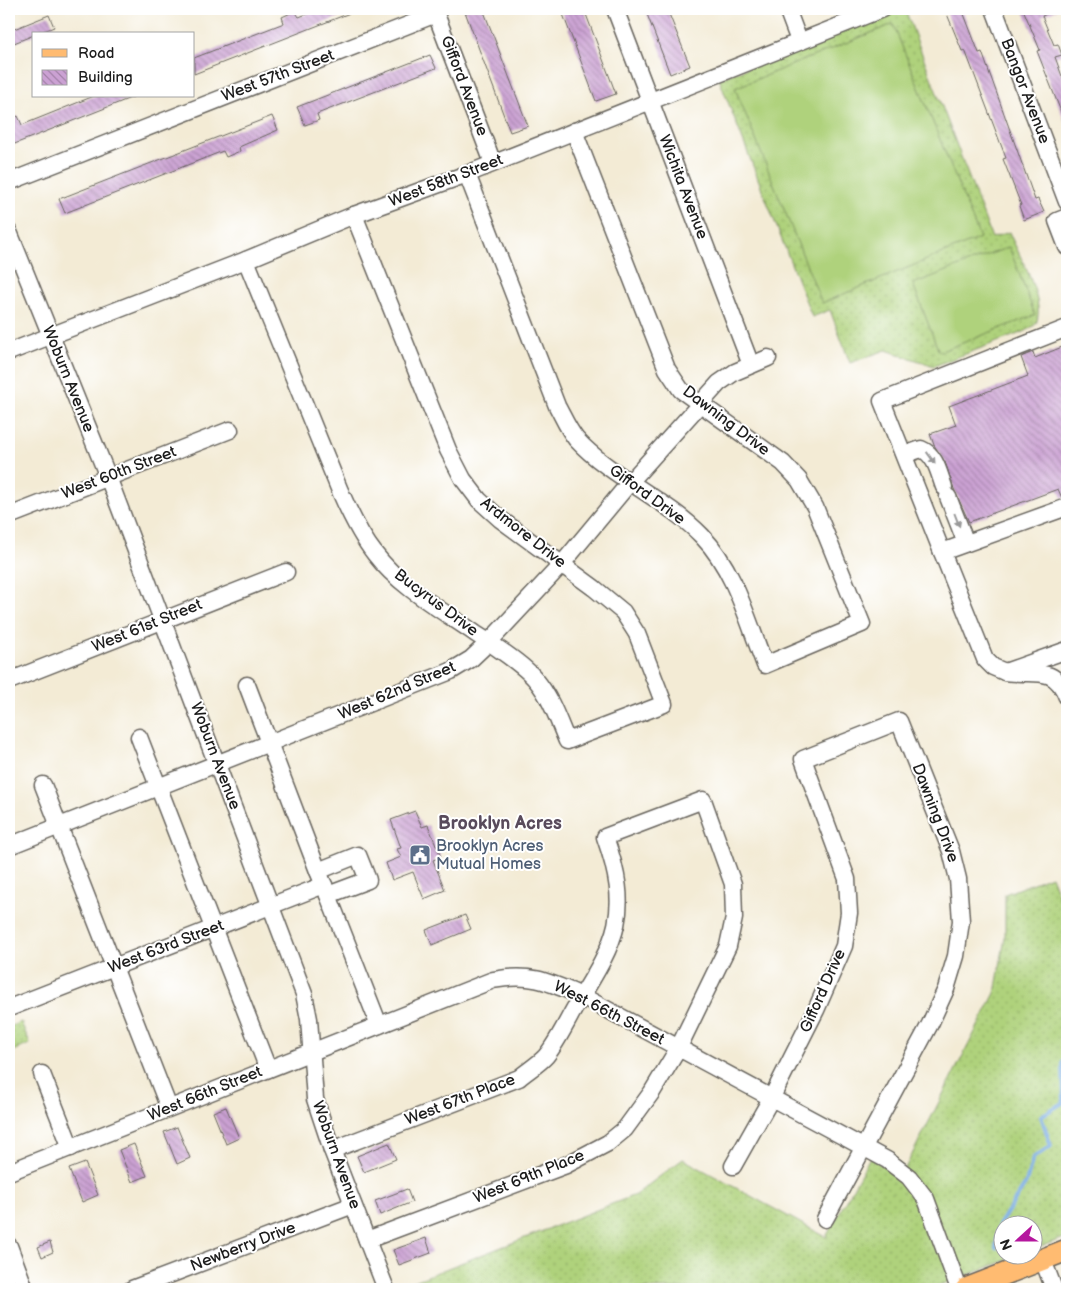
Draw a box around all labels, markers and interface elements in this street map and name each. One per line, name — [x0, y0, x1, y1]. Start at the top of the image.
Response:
legend — [32, 32, 195, 98]
street label: Gifford Avenue — [436, 33, 492, 139]
street label: Bangor Avenue — [996, 36, 1054, 147]
text: Road — [78, 44, 114, 63]
street label: West 57th Street — [219, 46, 337, 106]
text: Building — [78, 68, 133, 87]
street label: Wichita Avenue — [654, 132, 712, 242]
street label: West 58th Street — [386, 151, 506, 211]
street label: Woburn Avenue — [38, 323, 98, 436]
street label: Dawning Drive — [679, 382, 774, 460]
street label: West 60th Street — [59, 442, 179, 504]
one-way arrow — [926, 451, 936, 465]
street label: Gifford Drive — [605, 461, 689, 529]
street label: Ardmore Drive — [476, 494, 570, 573]
one-way arrow — [953, 513, 961, 528]
street label: Bucyrus Drive — [390, 565, 482, 641]
street label: West 61st Street — [89, 595, 205, 657]
street label: West 62nd Street — [335, 658, 459, 724]
street label: Woburn Avenue — [186, 700, 244, 813]
street label: Dawning Drive — [907, 761, 963, 866]
district label: Brooklyn Acres — [438, 813, 562, 834]
place label: Brooklyn Acres Mutual Homes — [436, 837, 543, 874]
public building icon: Brooklyn Acres Mutual Homes — [408, 843, 432, 867]
street label: West 63rd Street — [105, 916, 227, 978]
street label: Gifford Drive — [796, 946, 850, 1036]
street label: West 66th Street — [551, 977, 668, 1049]
street label: West 66th Street — [145, 1062, 265, 1126]
street label: West 67th Place — [402, 1070, 518, 1130]
street label: Woburn Avenue — [308, 1098, 364, 1212]
street label: West 69th Place — [471, 1146, 588, 1208]
north arrow — [994, 1216, 1044, 1266]
street label: Newberry Drive — [188, 1218, 299, 1276]
text: N — [997, 1237, 1016, 1252]

